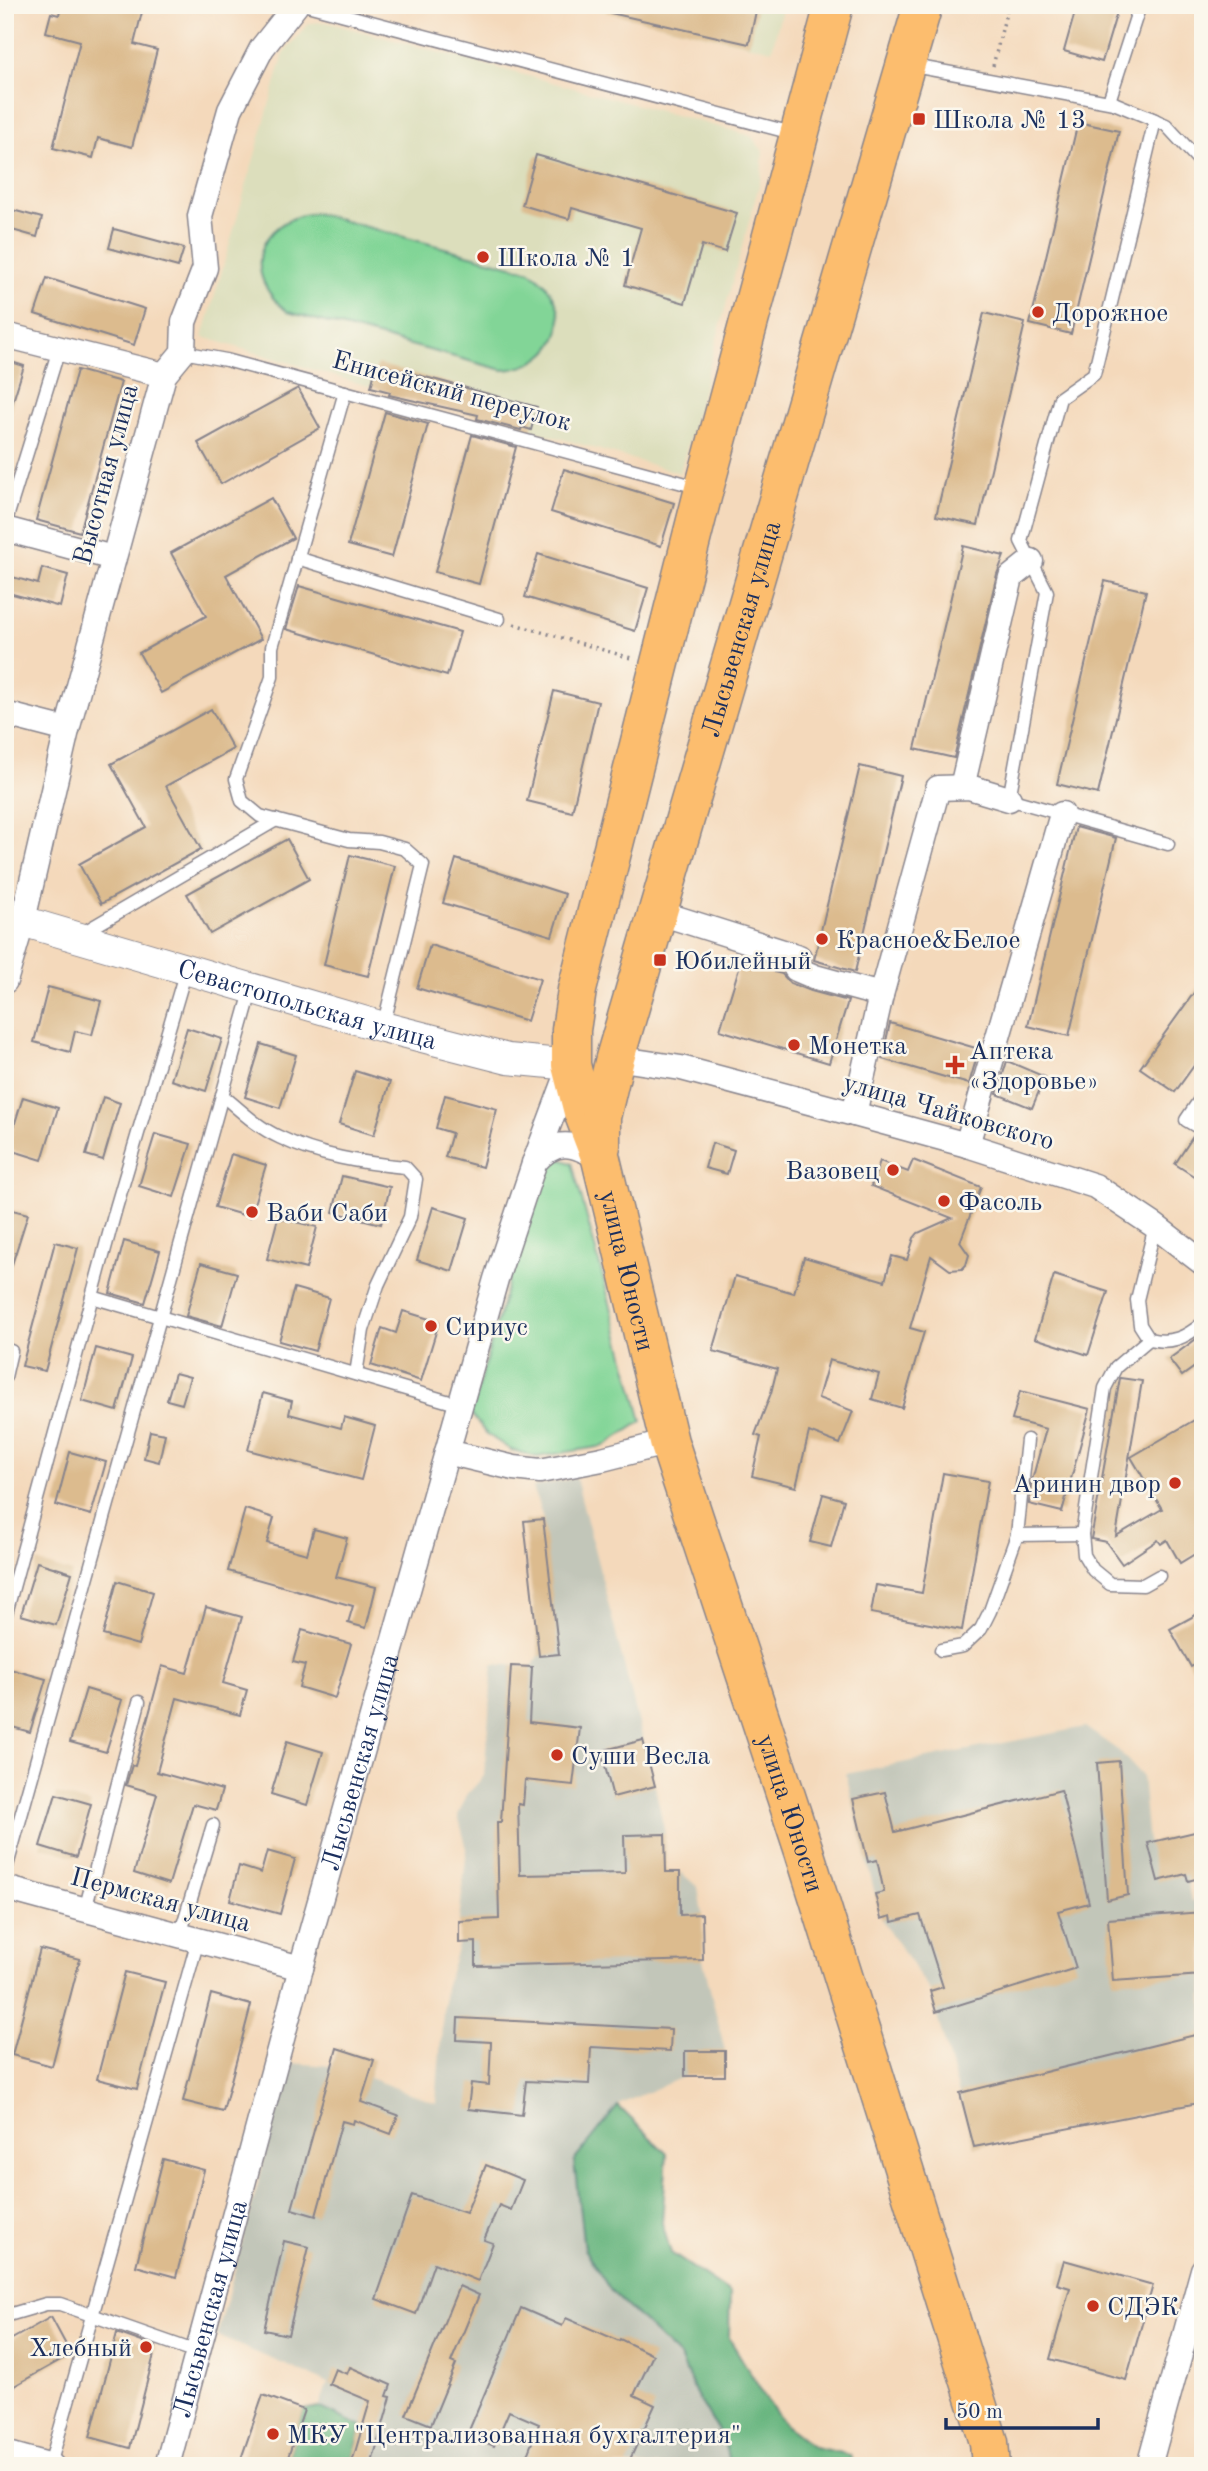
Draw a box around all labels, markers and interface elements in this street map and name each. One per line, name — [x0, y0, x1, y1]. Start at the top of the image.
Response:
place label: Школа № 13 — [933, 108, 1086, 134]
marker: Школа № 13 — [911, 111, 927, 127]
place label: Школа № 1 — [497, 246, 635, 272]
marker: Школа № 1 — [475, 249, 491, 265]
place label: Дорожное — [1052, 301, 1168, 327]
marker: Дорожное — [1030, 304, 1046, 320]
street label: Енисейский переулок — [329, 348, 574, 436]
street label: Высотная улица — [70, 381, 144, 568]
street label: Лысьвенская улица — [699, 518, 786, 740]
place label: Красное&Белое — [836, 928, 1020, 954]
marker: Красное&Белое — [814, 931, 830, 947]
place label: Юбилейный — [674, 949, 811, 975]
marker: Юбилейный — [652, 952, 668, 968]
street label: Севастопольская улица — [174, 956, 439, 1055]
place label: Монетка — [808, 1034, 907, 1060]
marker: Монетка — [786, 1037, 802, 1053]
place label: Аптека «Здоровье» — [969, 1039, 1099, 1095]
marker: Аптека «Здоровье» — [947, 1057, 963, 1073]
street label: улица Чайковского — [840, 1070, 1057, 1155]
place label: Вазовец — [785, 1159, 879, 1185]
marker: Вазовец — [885, 1162, 901, 1178]
street label: улица Юности — [594, 1188, 658, 1354]
place label: Фасоль — [958, 1190, 1042, 1216]
marker: Фасоль — [936, 1193, 952, 1209]
place label: Ваби Саби — [266, 1201, 388, 1227]
marker: Ваби Саби — [244, 1204, 260, 1220]
place label: Сириус — [445, 1315, 528, 1341]
marker: Сириус — [423, 1318, 439, 1334]
place label: Аринин двор — [1012, 1472, 1161, 1498]
marker: Аринин двор — [1167, 1475, 1183, 1491]
street label: Лысьвенская улица — [318, 1651, 404, 1874]
street label: улица Юности — [751, 1731, 827, 1896]
place label: Суши Весла — [571, 1744, 711, 1770]
marker: Суши Весла — [549, 1747, 565, 1763]
street label: Пермская улица — [68, 1864, 254, 1938]
street label: Лысьвенская улица — [170, 2197, 253, 2421]
place label: СДЭК — [1107, 2295, 1179, 2321]
marker: СДЭК — [1085, 2298, 1101, 2314]
place label: Хлебный — [29, 2336, 132, 2362]
marker: Хлебный — [138, 2339, 154, 2355]
scale bar — [946, 2387, 1098, 2431]
text: 50 m — [956, 2402, 1003, 2423]
place label: МКУ "Централизованная бухгалтерия" — [287, 2423, 741, 2449]
marker: МКУ "Централизованная бухгалтерия" — [265, 2426, 281, 2442]

